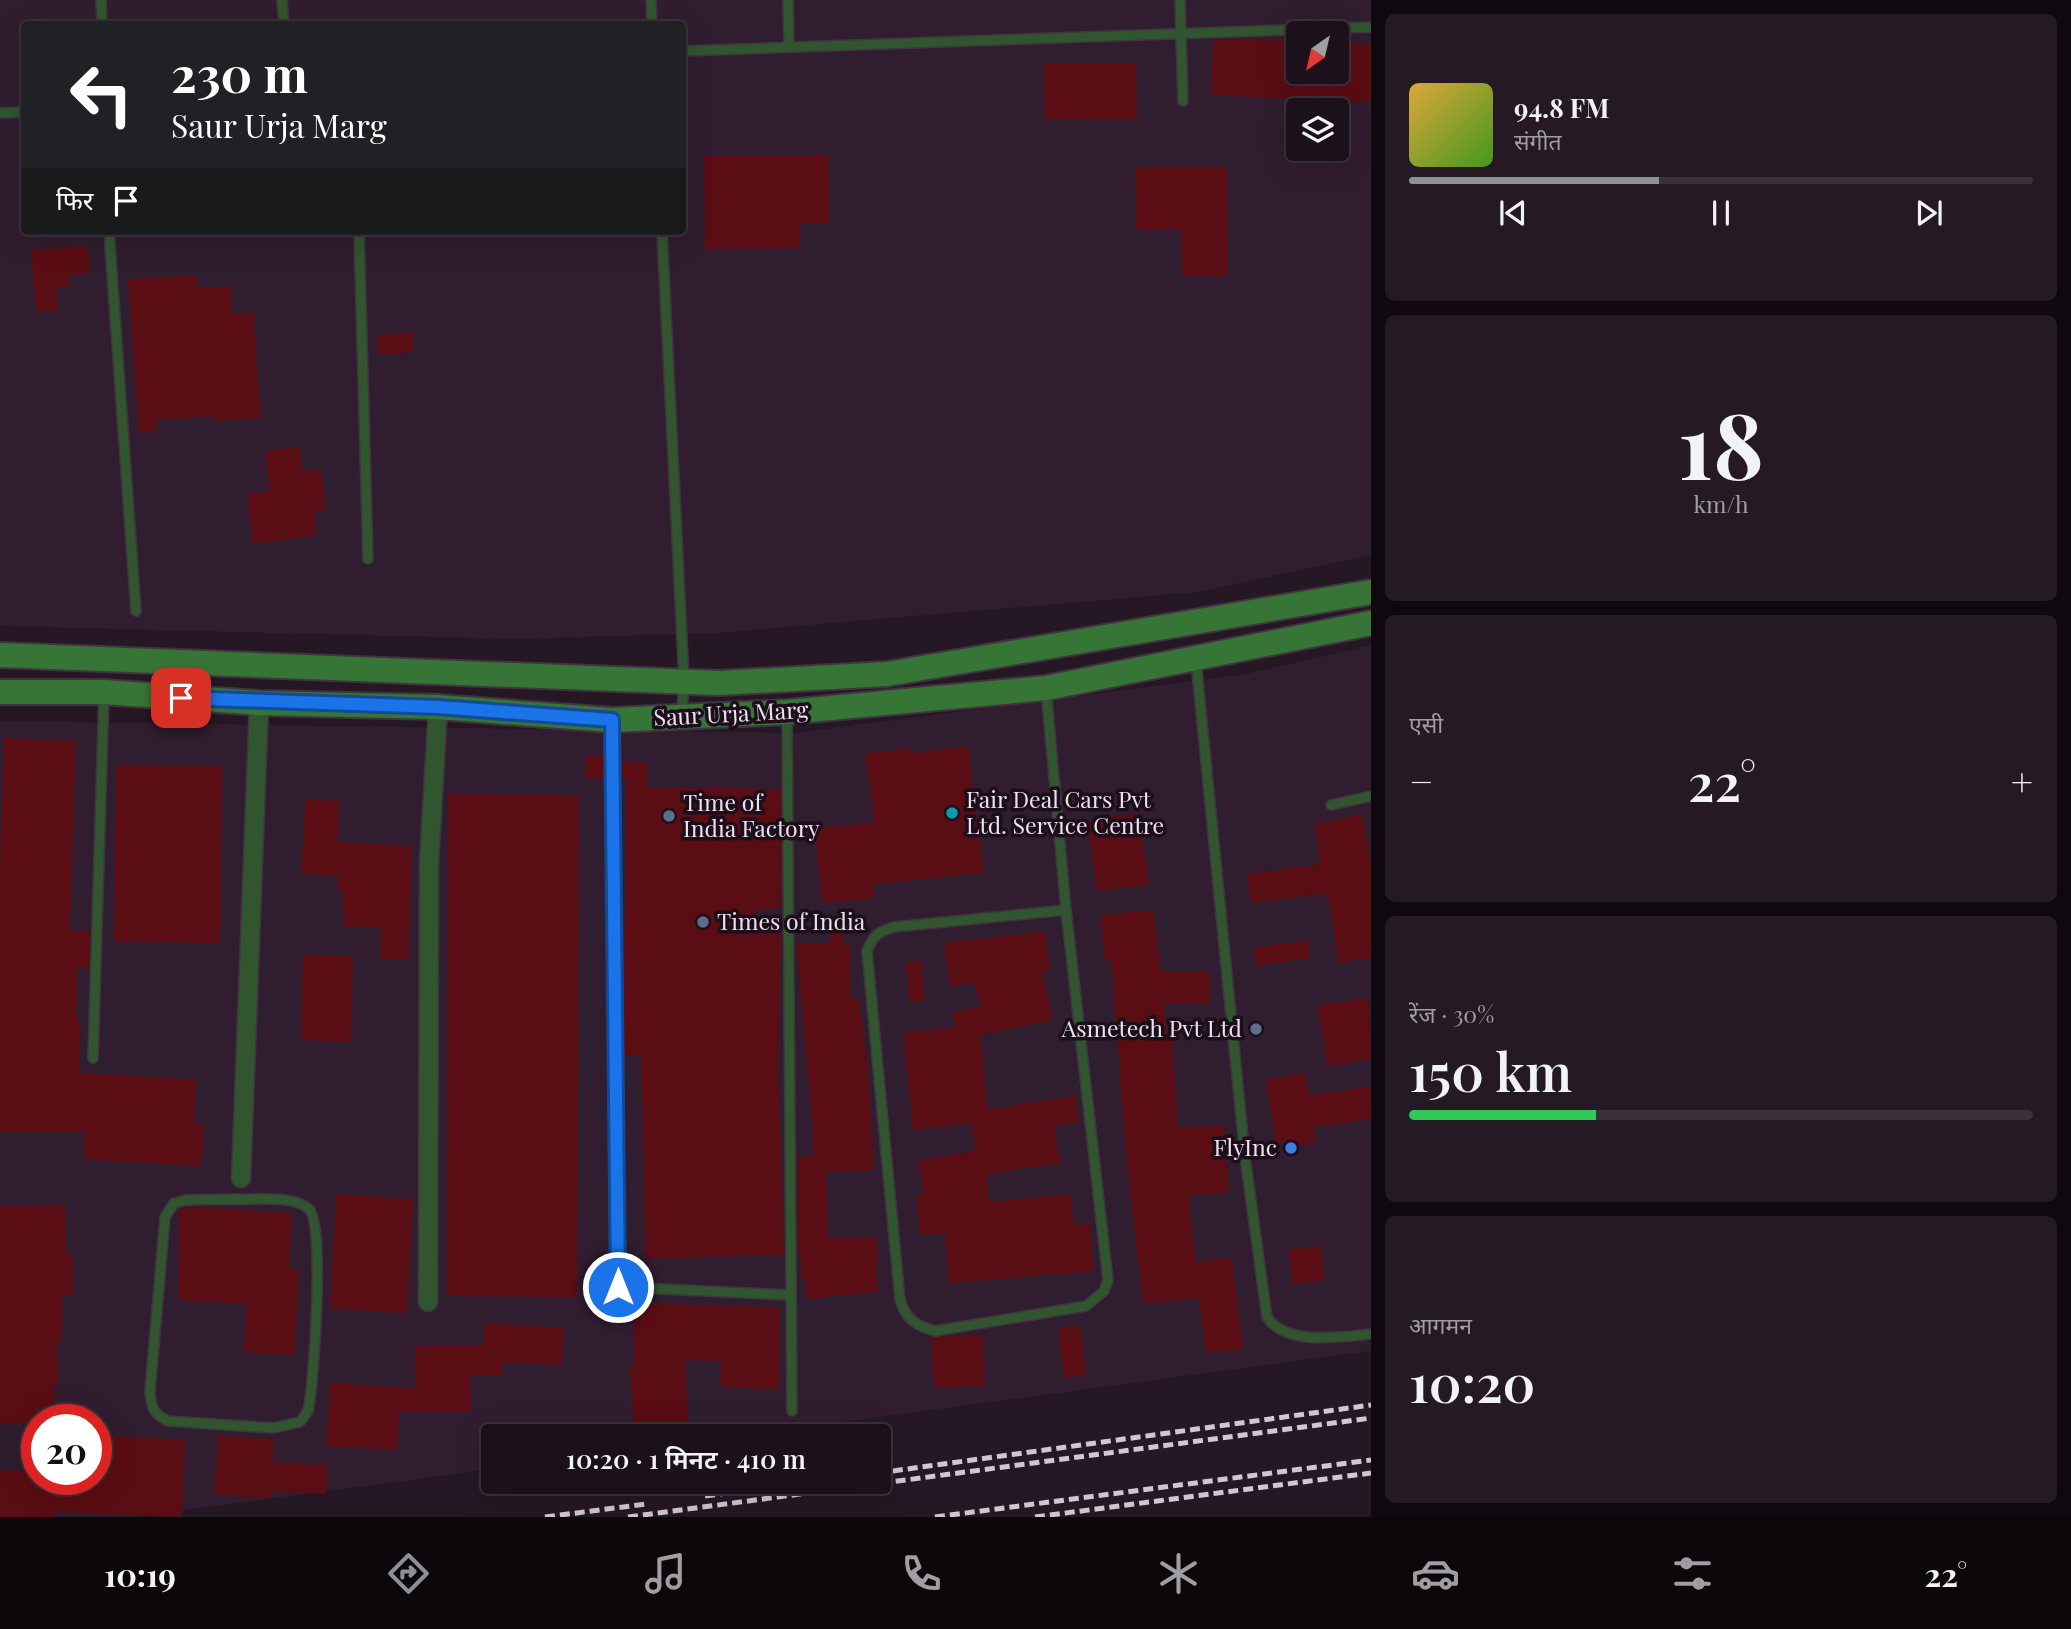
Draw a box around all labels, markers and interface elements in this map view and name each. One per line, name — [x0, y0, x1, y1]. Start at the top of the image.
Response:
north arrow — [1286, 21, 1349, 84]
map controls — [1286, 21, 1349, 161]
text: 230 m — [171, 40, 308, 105]
icon: left — [56, 49, 147, 140]
text: 94.8 FM — [1514, 90, 1609, 125]
button: layers — [1286, 98, 1349, 161]
text: Saur Urja Marg — [171, 103, 387, 146]
text: संगीत — [1514, 125, 1562, 156]
text: फिर — [56, 182, 93, 217]
icon: arrive — [107, 182, 145, 220]
icon: previous — [1494, 194, 1532, 232]
icon: pause — [1702, 194, 1740, 232]
icon: next — [1910, 194, 1948, 232]
text: 18 — [1678, 382, 1764, 503]
text: km/h — [1693, 488, 1749, 519]
pin — [151, 668, 211, 728]
icon: arrive — [162, 679, 200, 717]
street label: Saur Urja Marg — [653, 693, 809, 732]
text: एसी — [1409, 708, 1443, 739]
text: 22° — [1688, 746, 1756, 815]
text: − — [1409, 755, 1434, 806]
text: + — [2011, 755, 2033, 806]
place label: Fair Deal Cars Pvt Ltd. Service Centre — [966, 783, 1164, 840]
place label: Time of India Factory — [683, 786, 820, 843]
marker: Fair Deal Cars Pvt Ltd. Service Centre — [944, 805, 960, 821]
marker: Time of India Factory — [661, 808, 677, 824]
place label: Times of India — [717, 905, 866, 936]
marker: Times of India — [695, 914, 711, 930]
text: रेंज · 30% — [1409, 998, 1494, 1029]
place label: Asmetech Pvt Ltd — [1061, 1012, 1242, 1043]
marker: Asmetech Pvt Ltd — [1248, 1021, 1264, 1037]
text: 150 km — [1409, 1036, 1572, 1105]
place label: FlyInc — [1214, 1131, 1277, 1162]
marker: FlyInc — [1283, 1140, 1299, 1156]
position arrow — [581, 1250, 655, 1324]
text: आगमन — [1409, 1309, 1472, 1340]
text: 10:20 — [1409, 1347, 1535, 1416]
speed limit sign: 20 — [21, 1404, 112, 1495]
text: 10:20 · 1 मिनट · 410 m — [566, 1441, 806, 1476]
icon: directions — [384, 1549, 433, 1598]
icon: music — [641, 1549, 690, 1598]
icon: phone — [897, 1549, 946, 1598]
icon: climate — [1154, 1549, 1203, 1598]
icon: car — [1411, 1549, 1460, 1598]
icon: filters — [1668, 1549, 1717, 1598]
text: 10:19 — [104, 1552, 176, 1595]
text: 22° — [1925, 1552, 1967, 1595]

